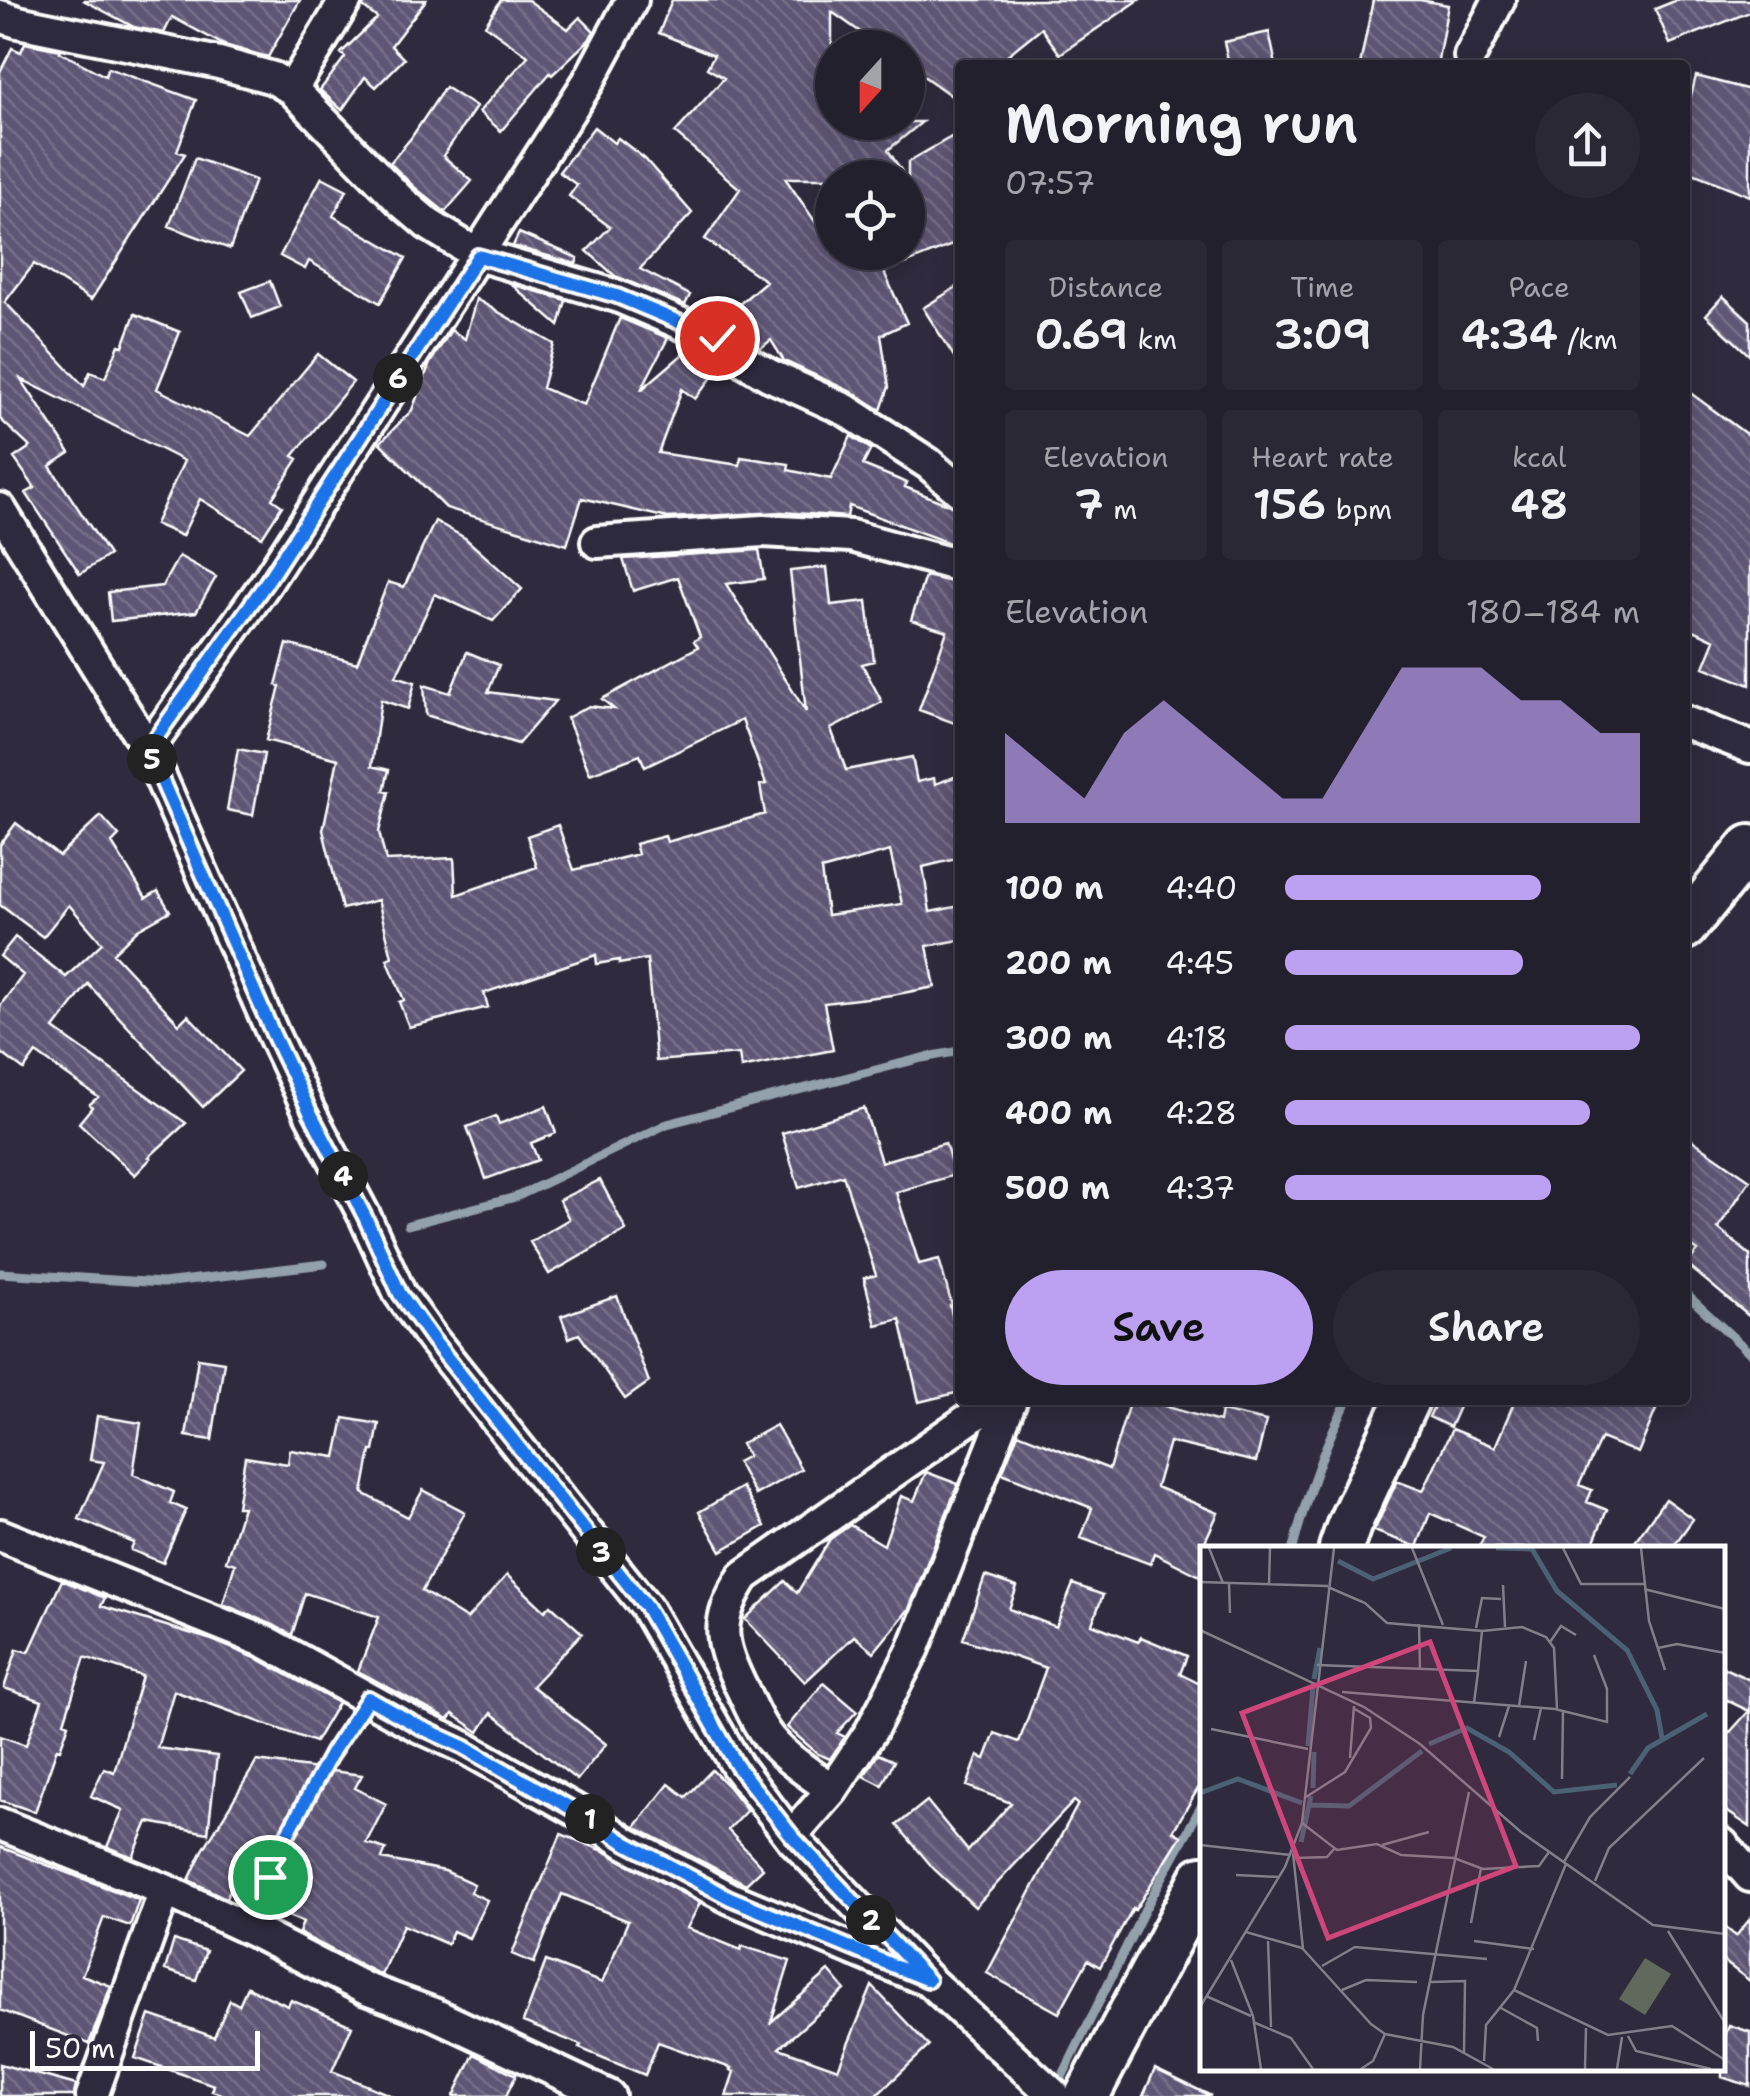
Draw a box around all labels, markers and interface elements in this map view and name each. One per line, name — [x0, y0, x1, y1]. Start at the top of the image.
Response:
north arrow — [815, 30, 925, 140]
map controls — [815, 30, 925, 270]
text: Morning run — [1005, 86, 1358, 160]
button: share — [1535, 93, 1640, 198]
button: locate — [815, 160, 925, 270]
text: 07:57 — [1005, 161, 1095, 204]
text: Distance — [1048, 268, 1163, 306]
text: Time — [1290, 268, 1355, 306]
text: Pace — [1508, 268, 1570, 306]
pin — [675, 296, 760, 381]
text: 0.69 — [1034, 306, 1128, 362]
text: 3:09 — [1273, 306, 1372, 362]
text: 4:34 — [1461, 306, 1558, 362]
icon: check — [690, 311, 745, 366]
text: km — [1128, 320, 1177, 358]
text: /km — [1558, 320, 1618, 358]
pin: 6 — [373, 353, 423, 403]
text: 6 — [388, 359, 408, 397]
text: Elevation — [1043, 438, 1168, 476]
text: Heart rate — [1251, 438, 1394, 476]
text: kcal — [1512, 438, 1566, 476]
text: 7 — [1074, 476, 1104, 532]
text: 156 — [1253, 476, 1326, 532]
text: 48 — [1510, 476, 1568, 532]
text: m — [1104, 490, 1137, 528]
text: bpm — [1326, 490, 1392, 528]
text: Elevation — [1005, 590, 1148, 633]
text: 180–184 m — [1466, 590, 1640, 633]
pin: 5 — [127, 734, 177, 784]
text: 5 — [143, 740, 161, 778]
text: 100 m — [1005, 866, 1104, 909]
text: 4:40 — [1165, 866, 1238, 909]
text: 200 m — [1005, 941, 1112, 984]
text: 4:45 — [1165, 941, 1234, 984]
text: 300 m — [1005, 1016, 1112, 1059]
text: 4:18 — [1165, 1016, 1228, 1059]
text: 400 m — [1005, 1091, 1112, 1134]
text: 4:28 — [1165, 1091, 1237, 1134]
pin: 4 — [318, 1151, 368, 1201]
text: 4 — [333, 1157, 353, 1195]
text: 500 m — [1005, 1166, 1110, 1209]
text: 4:37 — [1165, 1166, 1235, 1209]
button: Save — [1005, 1270, 1313, 1385]
button: Share — [1333, 1270, 1640, 1385]
pin: 3 — [576, 1527, 626, 1577]
text: 3 — [591, 1533, 611, 1571]
inset map — [1200, 1546, 1725, 2071]
pin: 1 — [565, 1794, 615, 1844]
text: 1 — [584, 1800, 596, 1838]
pin — [228, 1835, 313, 1920]
icon: arrive — [243, 1850, 298, 1905]
pin: 2 — [846, 1895, 896, 1945]
text: 2 — [861, 1901, 881, 1939]
scale bar — [30, 2026, 260, 2070]
text: 50 m — [45, 2029, 115, 2067]

